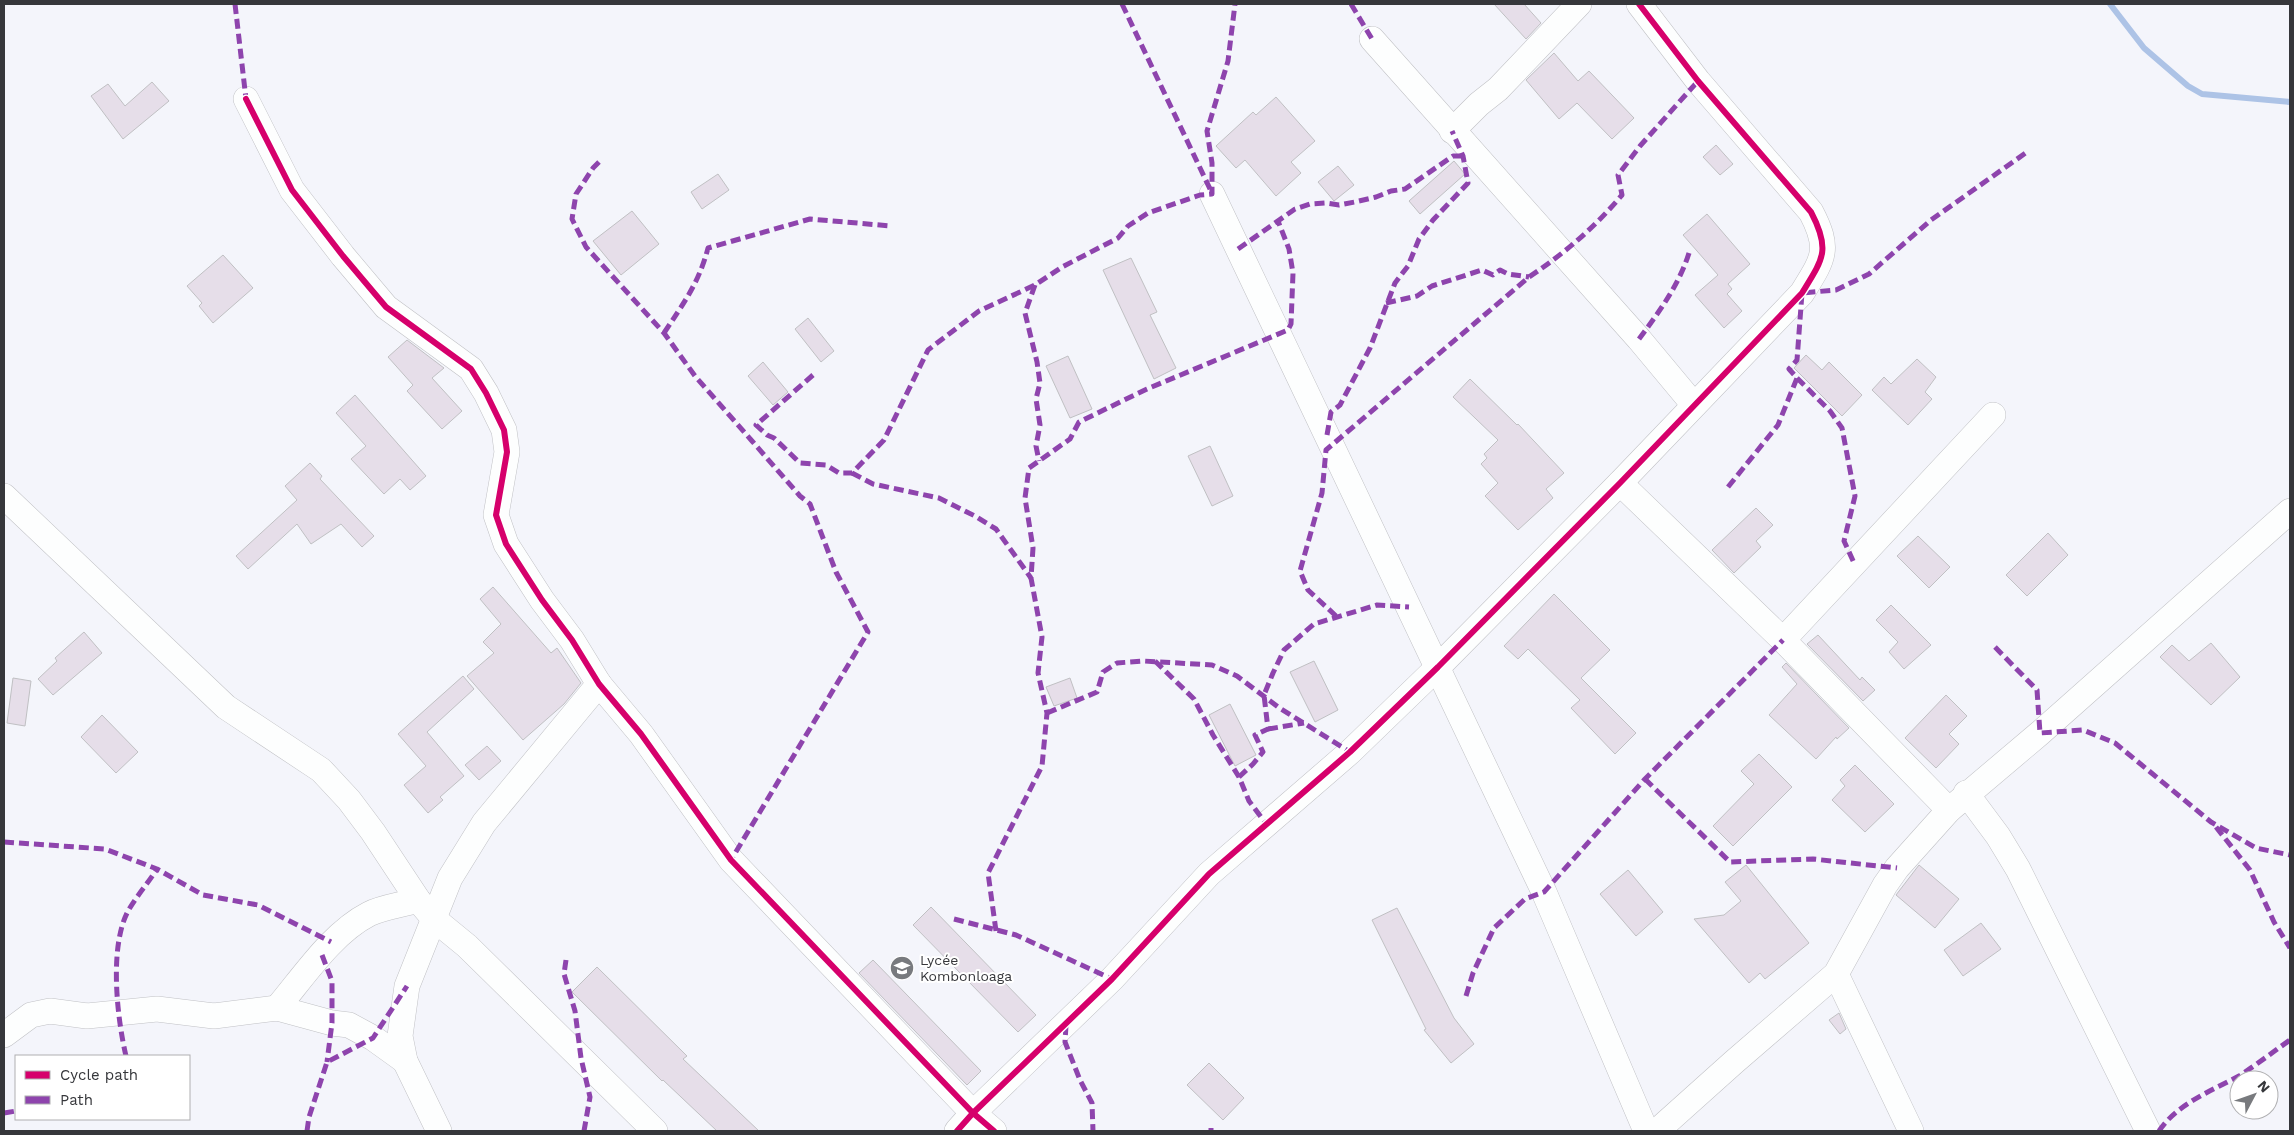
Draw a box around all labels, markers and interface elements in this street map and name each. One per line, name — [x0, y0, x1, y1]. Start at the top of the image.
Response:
place label: Lycée Kombonloaga — [920, 952, 1012, 984]
school or university icon: Lycée Kombonloaga — [889, 955, 915, 981]
legend — [15, 1055, 190, 1120]
text: Cycle path — [60, 1066, 138, 1084]
north arrow — [2229, 1070, 2279, 1120]
text: N — [2254, 1077, 2273, 1096]
text: Path — [60, 1091, 93, 1109]

